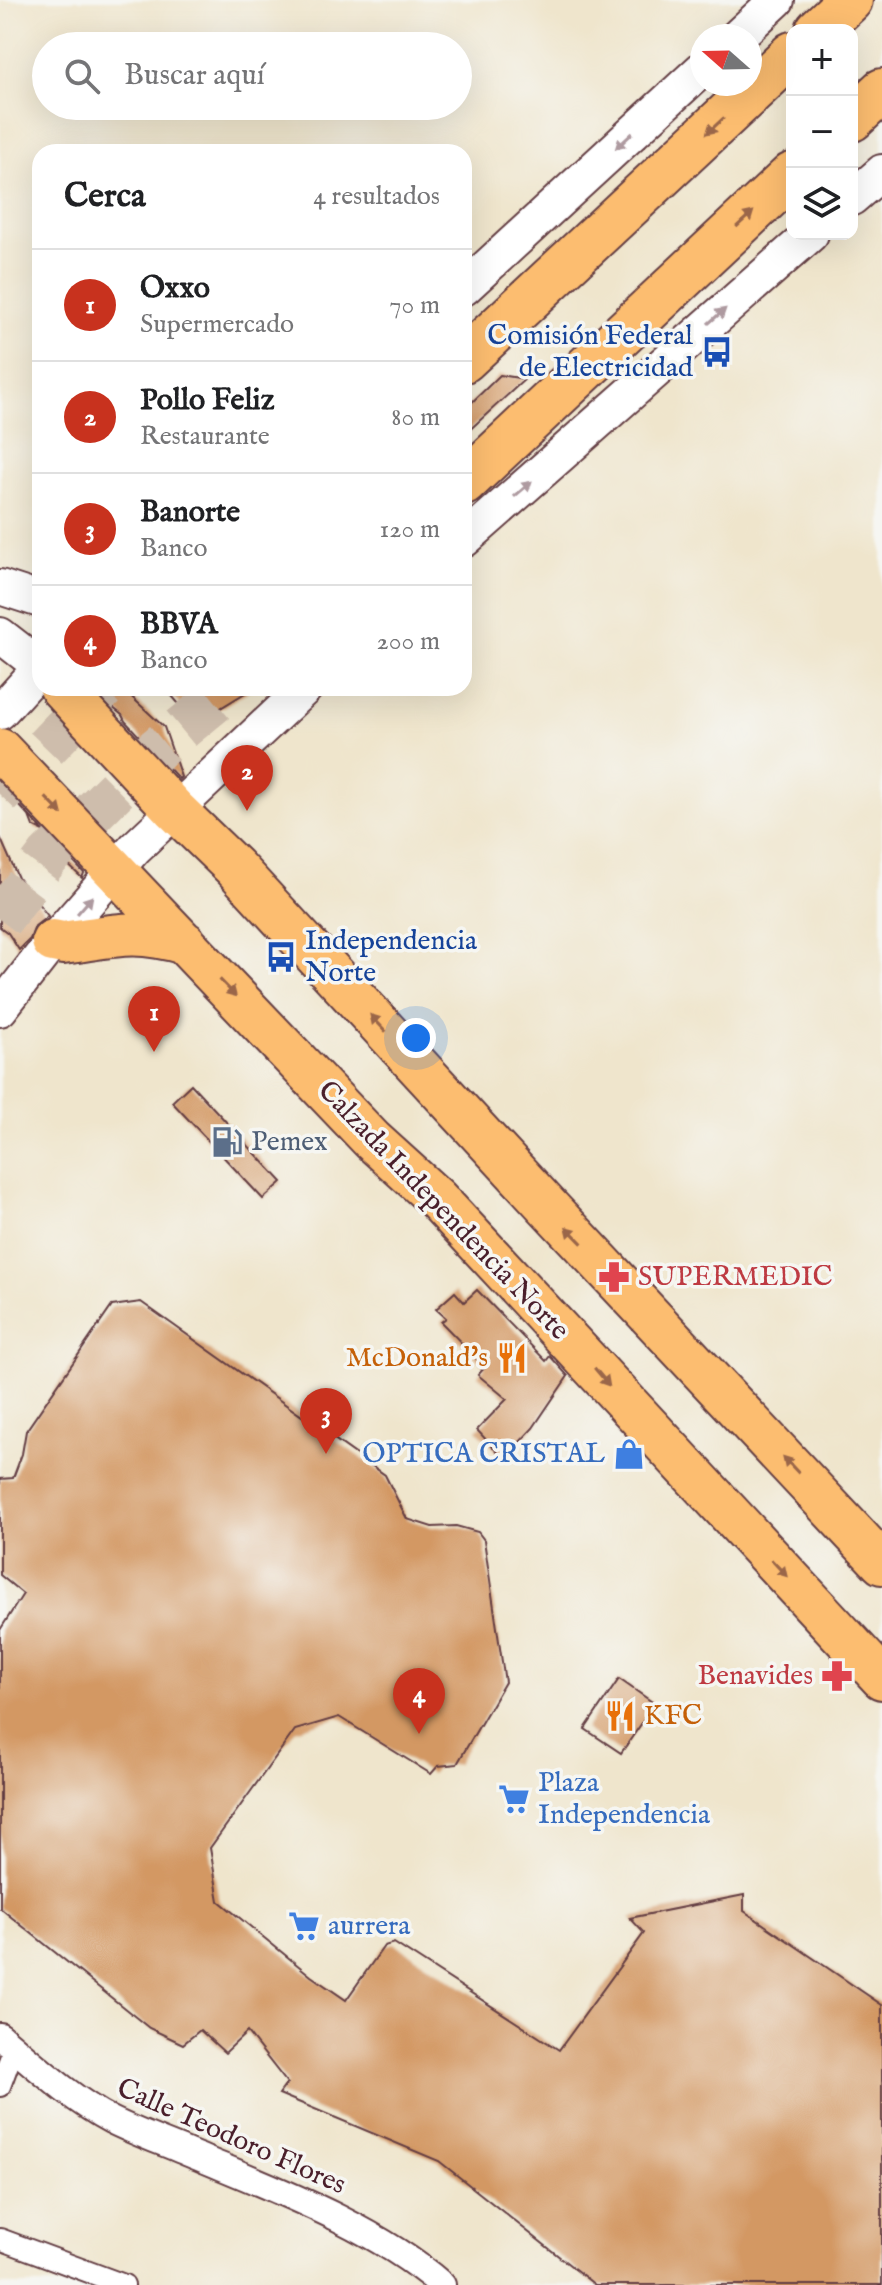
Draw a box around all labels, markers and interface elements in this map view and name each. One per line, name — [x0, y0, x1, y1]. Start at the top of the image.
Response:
north arrow — [690, 24, 762, 96]
map controls — [786, 24, 858, 240]
button: + — [786, 24, 858, 96]
search box — [32, 32, 472, 120]
icon: search — [60, 54, 104, 98]
text: Buscar aquí — [124, 57, 265, 95]
button: − — [786, 96, 858, 168]
one-way arrow — [705, 117, 724, 135]
one-way arrow — [615, 131, 634, 149]
button: layers — [786, 168, 858, 240]
text: Cerca — [64, 175, 146, 218]
text: 4 resultados — [313, 180, 440, 213]
one-way arrow — [736, 210, 755, 228]
text: Oxxo — [140, 270, 210, 308]
text: 1 — [85, 289, 95, 322]
text: 70 m — [389, 289, 440, 322]
text: Supermercado — [140, 308, 294, 341]
one-way arrow — [707, 308, 727, 325]
place label: Comisión Federal de Electricidad — [487, 319, 693, 386]
bus stop icon: Comisión Federal de Electricidad — [700, 335, 734, 369]
text: Pollo Feliz — [140, 382, 275, 420]
text: 2 — [84, 401, 96, 434]
text: 80 m — [391, 401, 440, 434]
text: Restaurante — [140, 420, 270, 453]
one-way arrow — [513, 480, 532, 498]
text: Banorte — [140, 494, 240, 532]
text: 3 — [85, 513, 95, 546]
text: 120 m — [380, 513, 440, 546]
text: Banco — [140, 532, 207, 565]
text: BBVA — [140, 606, 217, 644]
text: 4 — [84, 625, 96, 658]
text: 200 m — [376, 625, 440, 658]
text: Banco — [140, 644, 207, 677]
pin: 2 — [221, 745, 273, 811]
one-way arrow — [45, 796, 63, 815]
one-way arrow — [75, 896, 93, 915]
place label: Independencia Norte — [305, 924, 478, 991]
bus stop icon: Independencia Norte — [264, 940, 298, 974]
one-way arrow — [218, 978, 237, 997]
pin: 1 — [128, 986, 180, 1052]
one-way arrow — [370, 1014, 388, 1033]
your location — [396, 1018, 436, 1058]
street label: Calzada Independencia Norte — [310, 1074, 576, 1348]
fuel station icon: Pemex — [210, 1125, 244, 1159]
place label: Pemex — [251, 1125, 328, 1160]
one-way arrow — [565, 1225, 583, 1244]
pharmacy icon: SUPERMEDIC — [597, 1260, 631, 1294]
place label: SUPERMEDIC — [638, 1260, 833, 1295]
place label: McDonald's — [346, 1341, 488, 1376]
restaurant icon: McDonald's — [495, 1341, 529, 1375]
one-way arrow — [593, 1367, 610, 1387]
pin: 3 — [300, 1388, 352, 1454]
place label: OPTICA CRISTAL — [362, 1437, 605, 1472]
shop icon: OPTICA CRISTAL — [612, 1437, 646, 1471]
one-way arrow — [782, 1455, 800, 1474]
one-way arrow — [770, 1558, 788, 1577]
place label: Benavides — [698, 1659, 813, 1694]
pharmacy icon: Benavides — [820, 1659, 854, 1693]
pin: 4 — [393, 1668, 445, 1734]
restaurant icon: KFC — [603, 1699, 637, 1733]
place label: KFC — [644, 1699, 702, 1734]
place label: Plaza Independencia — [538, 1766, 711, 1833]
supermarket icon: Plaza Independencia — [497, 1782, 531, 1816]
supermarket icon: aurrera — [287, 1909, 321, 1943]
place label: aurrera — [328, 1909, 411, 1944]
street label: Calle Teodoro Flores — [111, 2071, 351, 2203]

